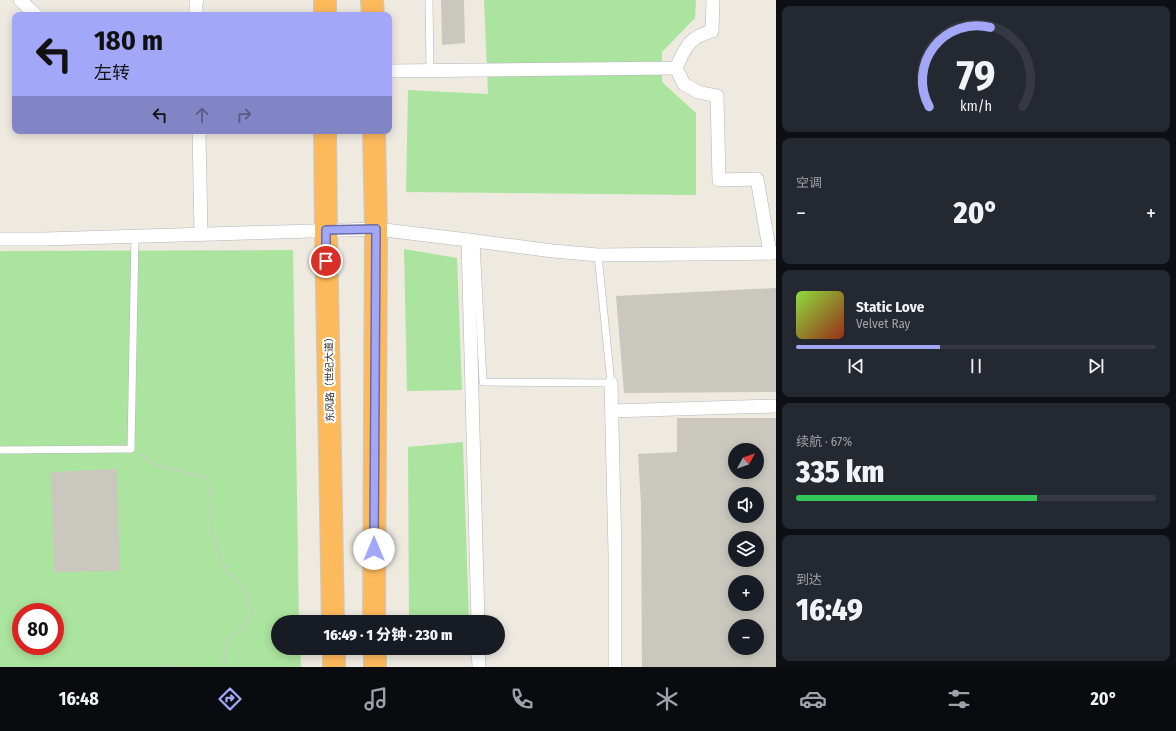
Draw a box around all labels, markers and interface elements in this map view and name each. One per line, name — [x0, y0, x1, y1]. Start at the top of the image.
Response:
text: 180 m — [94, 24, 163, 57]
icon: left — [28, 28, 80, 80]
text: 79 — [957, 51, 995, 101]
text: 左转 — [94, 62, 130, 84]
text: km/h — [960, 98, 992, 115]
icon: left — [149, 104, 171, 126]
icon: ahead — [191, 104, 213, 126]
icon: right — [233, 104, 255, 126]
text: 空调 — [796, 175, 822, 190]
text: 20° — [954, 195, 998, 231]
text: − — [796, 200, 806, 227]
text: + — [1146, 200, 1156, 227]
pin — [309, 244, 343, 278]
icon: arrive — [315, 250, 337, 272]
text: Static Love — [856, 298, 924, 316]
text: Velvet Ray — [856, 316, 910, 331]
street label: 东风路（世纪大道） — [323, 332, 337, 422]
icon: previous — [845, 355, 867, 377]
icon: pause — [965, 355, 987, 377]
icon: next — [1085, 355, 1107, 377]
text: 续航 · 67% — [796, 434, 852, 449]
north arrow — [728, 443, 764, 479]
map controls — [728, 443, 764, 655]
text: 335 km — [796, 454, 884, 490]
button: sound — [728, 487, 764, 523]
position arrow — [353, 528, 395, 570]
button: layers — [728, 531, 764, 567]
text: 到达 — [796, 572, 822, 587]
button: + — [728, 575, 764, 611]
text: 16:49 — [796, 592, 863, 628]
speed limit sign: 80 — [12, 603, 64, 655]
button: − — [728, 619, 764, 655]
text: 16:49 · 1 分钟 · 230 m — [324, 626, 452, 644]
icon: directions — [216, 685, 244, 713]
icon: music — [362, 685, 390, 713]
icon: phone — [508, 685, 536, 713]
icon: climate — [653, 685, 681, 713]
icon: car — [799, 685, 827, 713]
icon: filters — [945, 685, 973, 713]
text: 16:48 — [59, 688, 99, 710]
text: 20° — [1090, 688, 1117, 710]

